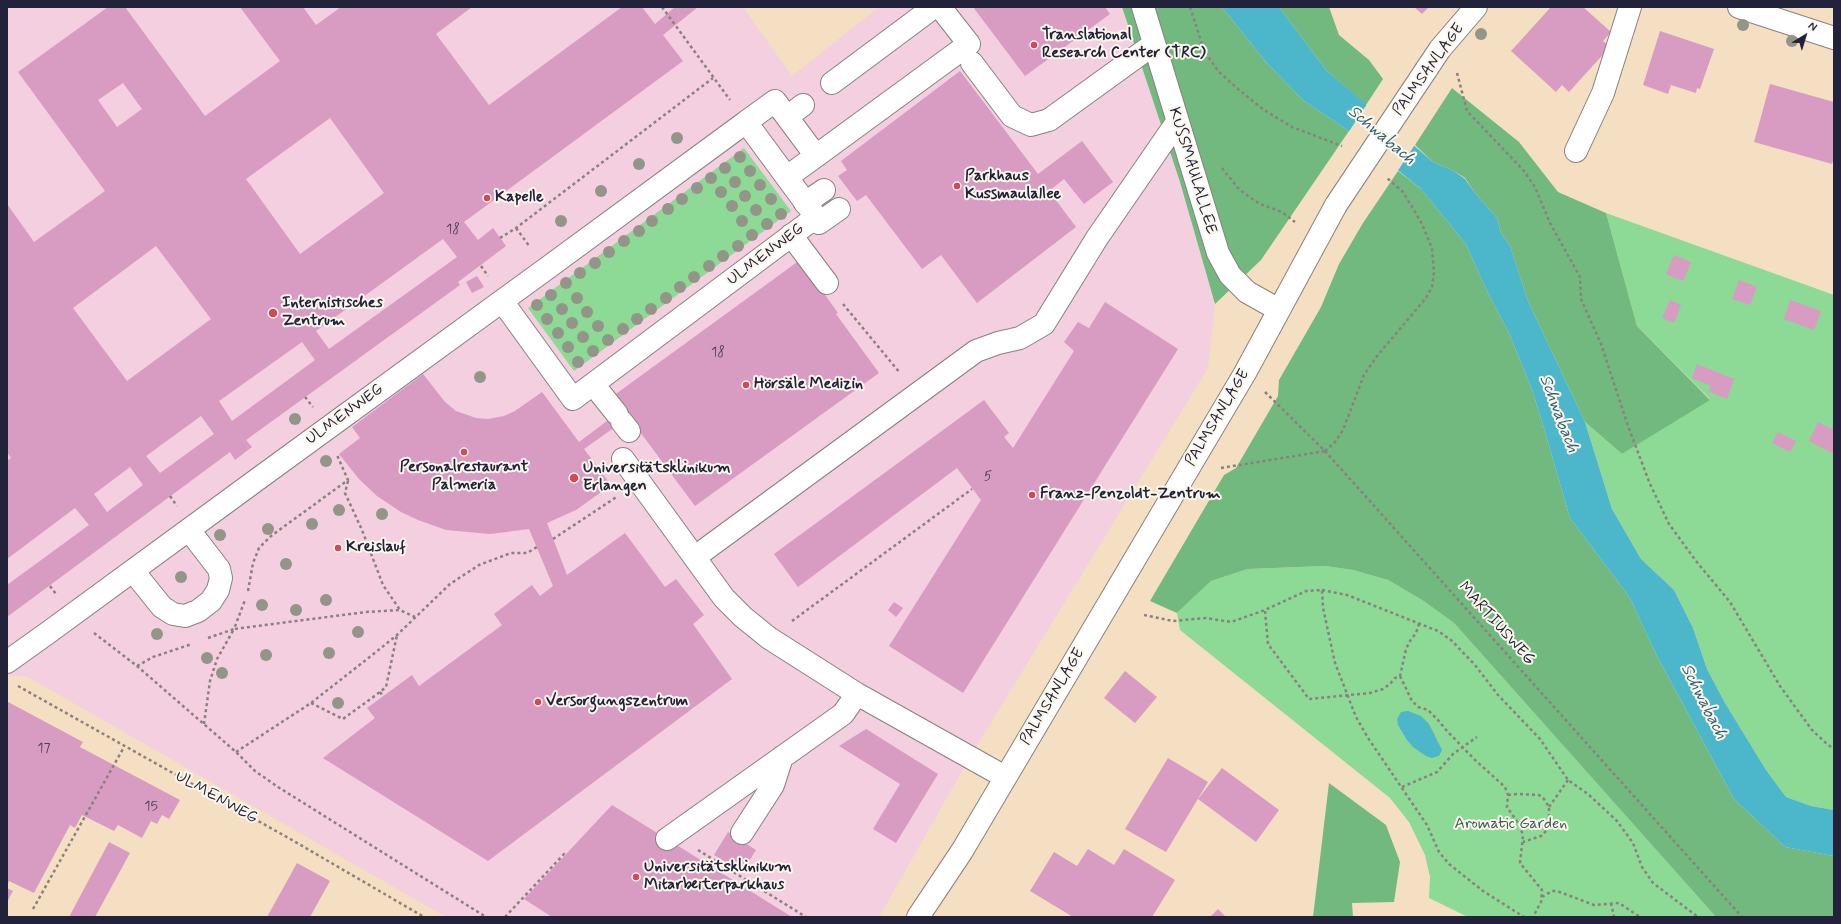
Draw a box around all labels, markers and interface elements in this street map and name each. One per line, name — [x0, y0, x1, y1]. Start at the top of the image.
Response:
north arrow — [1785, 16, 1825, 56]
text: N — [1805, 19, 1820, 34]
street label: PALMSANLAGE — [1389, 20, 1469, 120]
place label: Translational Research Center (TRC) — [1042, 26, 1206, 64]
marker: Translational Research Center (TRC) — [1029, 40, 1039, 50]
water label: Schwabach — [1343, 102, 1419, 170]
street label: KUSSMAULALLEE — [1164, 105, 1220, 237]
place label: Parkhaus Kussmaulallee — [965, 167, 1061, 205]
marker: Parkhaus Kussmaulallee — [952, 181, 962, 191]
place label: Kapelle — [495, 188, 543, 208]
marker: Kapelle — [482, 193, 492, 203]
street label: ULMENWEG — [724, 220, 808, 290]
house number: 18 — [446, 222, 460, 238]
place label: Internistisches Zentrum — [282, 294, 383, 332]
marker: Internistisches Zentrum — [267, 307, 279, 319]
house number: 18 — [711, 345, 725, 361]
street label: PALMSANLAGE — [1182, 366, 1254, 470]
water label: Schwabach — [1534, 372, 1582, 456]
place label: Hörsäle Medizin — [754, 375, 863, 395]
street label: ULMENWEG — [302, 380, 388, 450]
marker: Hörsäle Medizin — [741, 380, 751, 390]
marker: Personalrestaurant Palmeria — [459, 447, 469, 457]
place label: Personalrestaurant Palmeria — [400, 458, 528, 496]
place label: Universitätsklinikum Erlangen — [583, 459, 731, 497]
house number: 5 — [984, 469, 992, 485]
marker: Universitätsklinikum Erlangen — [568, 472, 580, 484]
place label: Franz-Penzoldt-Zentrum — [1040, 485, 1220, 505]
marker: Franz-Penzoldt-Zentrum — [1027, 490, 1037, 500]
place label: Kreislauf — [346, 538, 406, 558]
marker: Kreislauf — [333, 543, 343, 553]
street label: MARTIUSWEG — [1454, 578, 1538, 670]
street label: PALMSANLAGE — [1017, 645, 1089, 749]
water label: Schwabach — [1675, 661, 1731, 743]
place label: Versorgungszentrum — [546, 692, 688, 712]
marker: Versorgungszentrum — [533, 697, 543, 707]
house number: 17 — [37, 741, 51, 757]
street label: ULMENWEG — [171, 767, 261, 829]
house number: 15 — [144, 799, 158, 815]
park label: Aromatic Garden — [1455, 815, 1567, 835]
place label: Universitätsklinikum Mitarbeiterparkhaus — [644, 858, 792, 896]
marker: Universitätsklinikum Mitarbeiterparkhaus — [631, 872, 641, 882]

